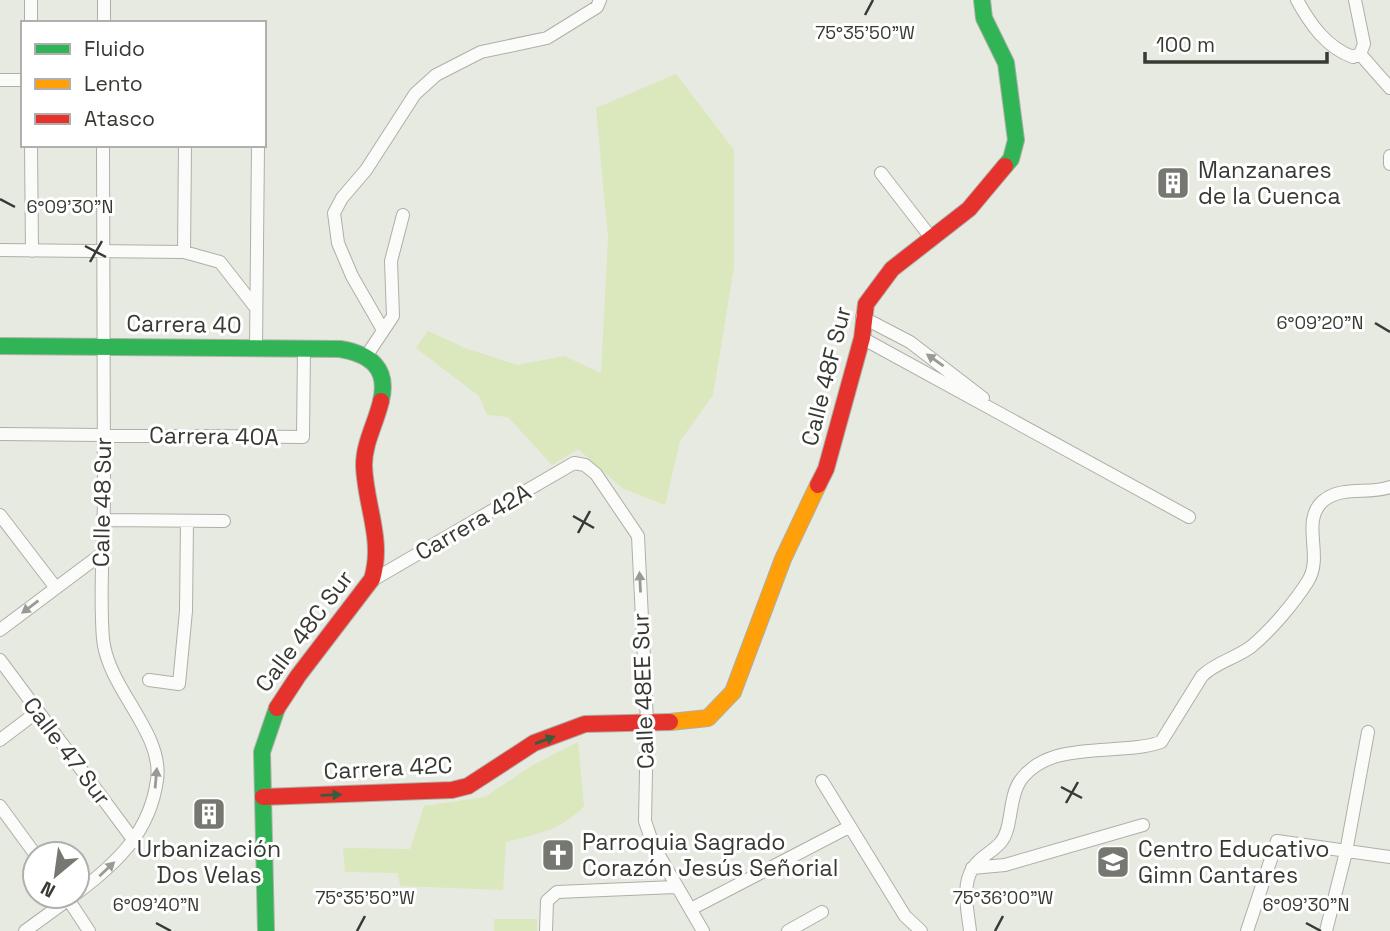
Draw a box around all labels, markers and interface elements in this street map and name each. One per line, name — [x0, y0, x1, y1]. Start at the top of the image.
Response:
legend — [21, 21, 266, 147]
text: 75°35'50"W — [815, 21, 915, 44]
scale bar — [1145, 21, 1327, 65]
text: 100 m — [1156, 31, 1215, 58]
text: Fluido — [84, 35, 145, 62]
text: Lento — [84, 70, 143, 97]
text: Atasco — [84, 105, 155, 132]
place label: Manzanares de la Cuenca — [1198, 155, 1341, 211]
building icon: Manzanares de la Cuenca — [1154, 164, 1192, 202]
text: 6°09'30"N — [27, 195, 113, 218]
street label: Calle 48F Sur — [794, 303, 858, 449]
street label: Carrera 40 — [126, 308, 242, 340]
text: 6°09'20"N — [1277, 311, 1363, 334]
one-way arrow — [926, 353, 944, 367]
street label: Carrera 40A — [149, 420, 279, 452]
street label: Calle 48 Sur — [86, 437, 118, 567]
street label: Carrera 42A — [410, 477, 536, 567]
street label: Calle 48C Sur — [248, 564, 360, 698]
one-way arrow — [634, 571, 645, 593]
one-way arrow — [22, 600, 40, 615]
street label: Calle 48EE Sur — [625, 612, 661, 770]
street label: Calle 47 Sur — [16, 691, 118, 811]
one-way arrow — [534, 734, 555, 745]
street label: Carrera 42C — [323, 750, 453, 786]
one-way arrow — [151, 767, 162, 789]
one-way arrow — [320, 789, 342, 800]
building icon: Urbanización Dos Velas — [190, 795, 228, 833]
place label: Parroquia Sagrado Corazón Jesús Señorial — [582, 827, 838, 883]
place label: Urbanización Dos Velas — [137, 834, 281, 890]
place label: Centro Educativo Gimn Cantares — [1138, 834, 1330, 890]
church icon: Parroquia Sagrado Corazón Jesús Señorial — [539, 836, 577, 874]
north arrow — [21, 840, 91, 910]
school or university icon: Centro Educativo Gimn Cantares — [1094, 843, 1132, 881]
one-way arrow — [98, 861, 116, 877]
text: N — [36, 875, 60, 903]
text: 75°35'50"W — [315, 886, 415, 909]
text: 75°36'00"W — [953, 886, 1054, 909]
text: 6°09'40"N — [113, 893, 199, 916]
text: 6°09'30"N — [1263, 893, 1349, 916]

